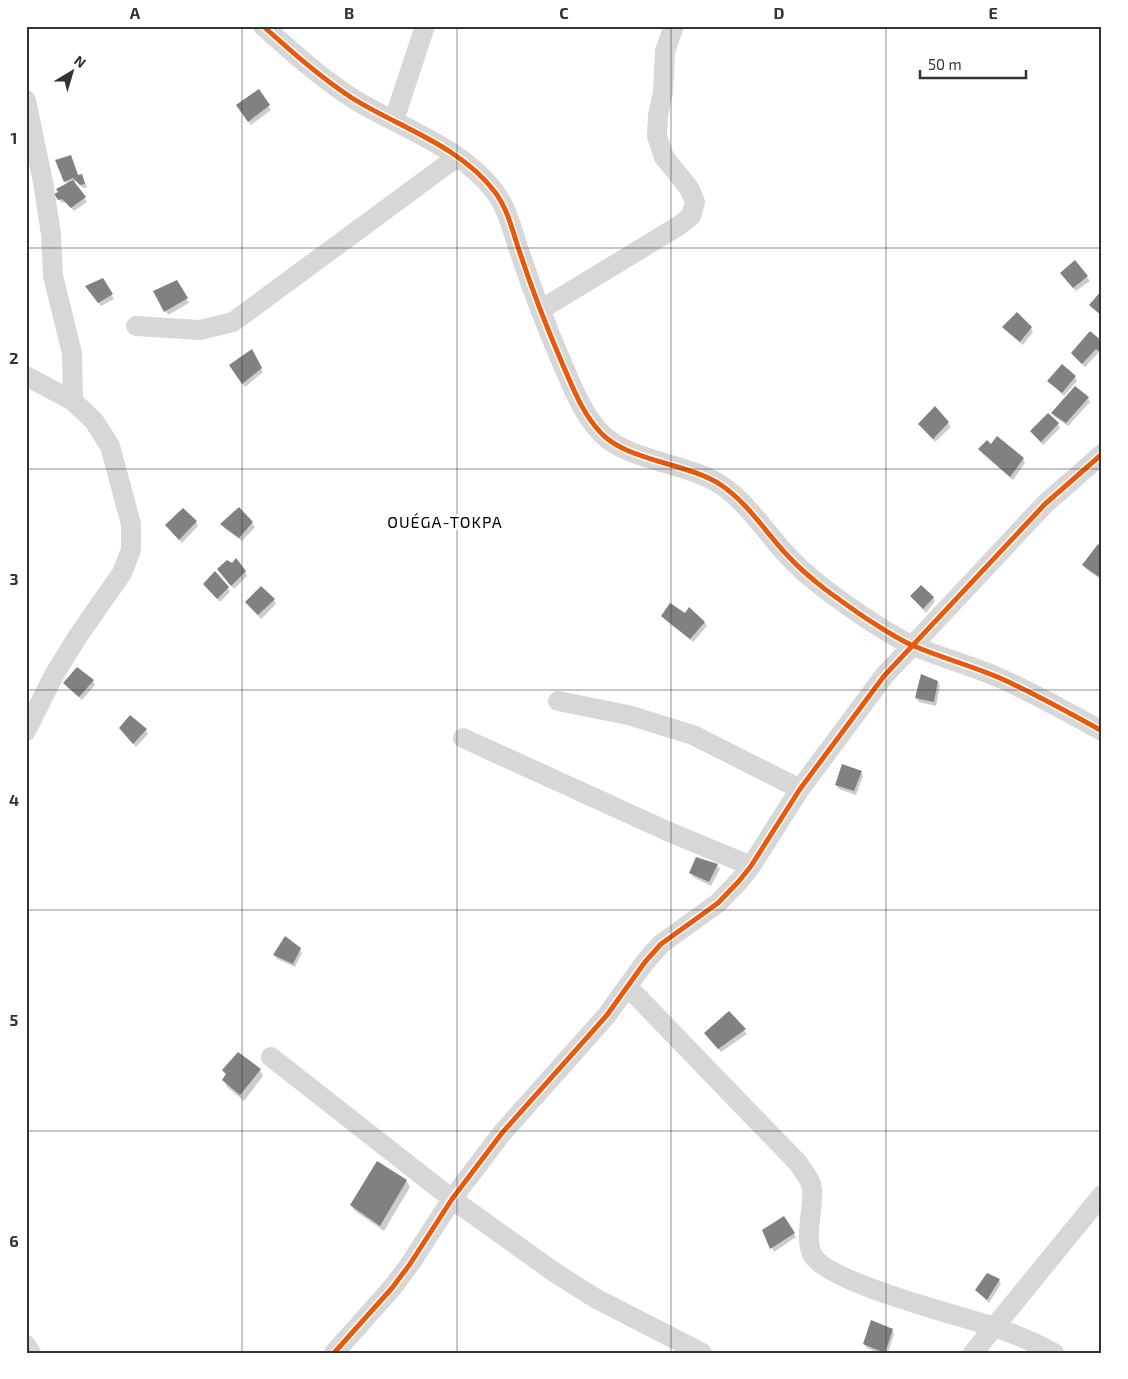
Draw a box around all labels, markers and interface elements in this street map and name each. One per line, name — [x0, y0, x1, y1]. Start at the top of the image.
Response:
text: A — [130, 3, 141, 22]
text: B — [344, 3, 354, 22]
text: C — [559, 3, 569, 22]
text: D — [774, 3, 785, 22]
text: E — [988, 3, 998, 22]
north arrow — [48, 48, 98, 98]
scale bar — [920, 48, 1027, 80]
text: N — [71, 52, 90, 71]
text: 50 m — [928, 55, 962, 73]
text: 1 — [11, 128, 17, 147]
text: 2 — [9, 348, 19, 367]
district label: OUÉGA-TOKPA — [387, 512, 503, 531]
text: 3 — [9, 569, 19, 588]
text: 4 — [9, 790, 19, 809]
text: 5 — [10, 1010, 19, 1029]
text: 6 — [9, 1231, 19, 1250]

